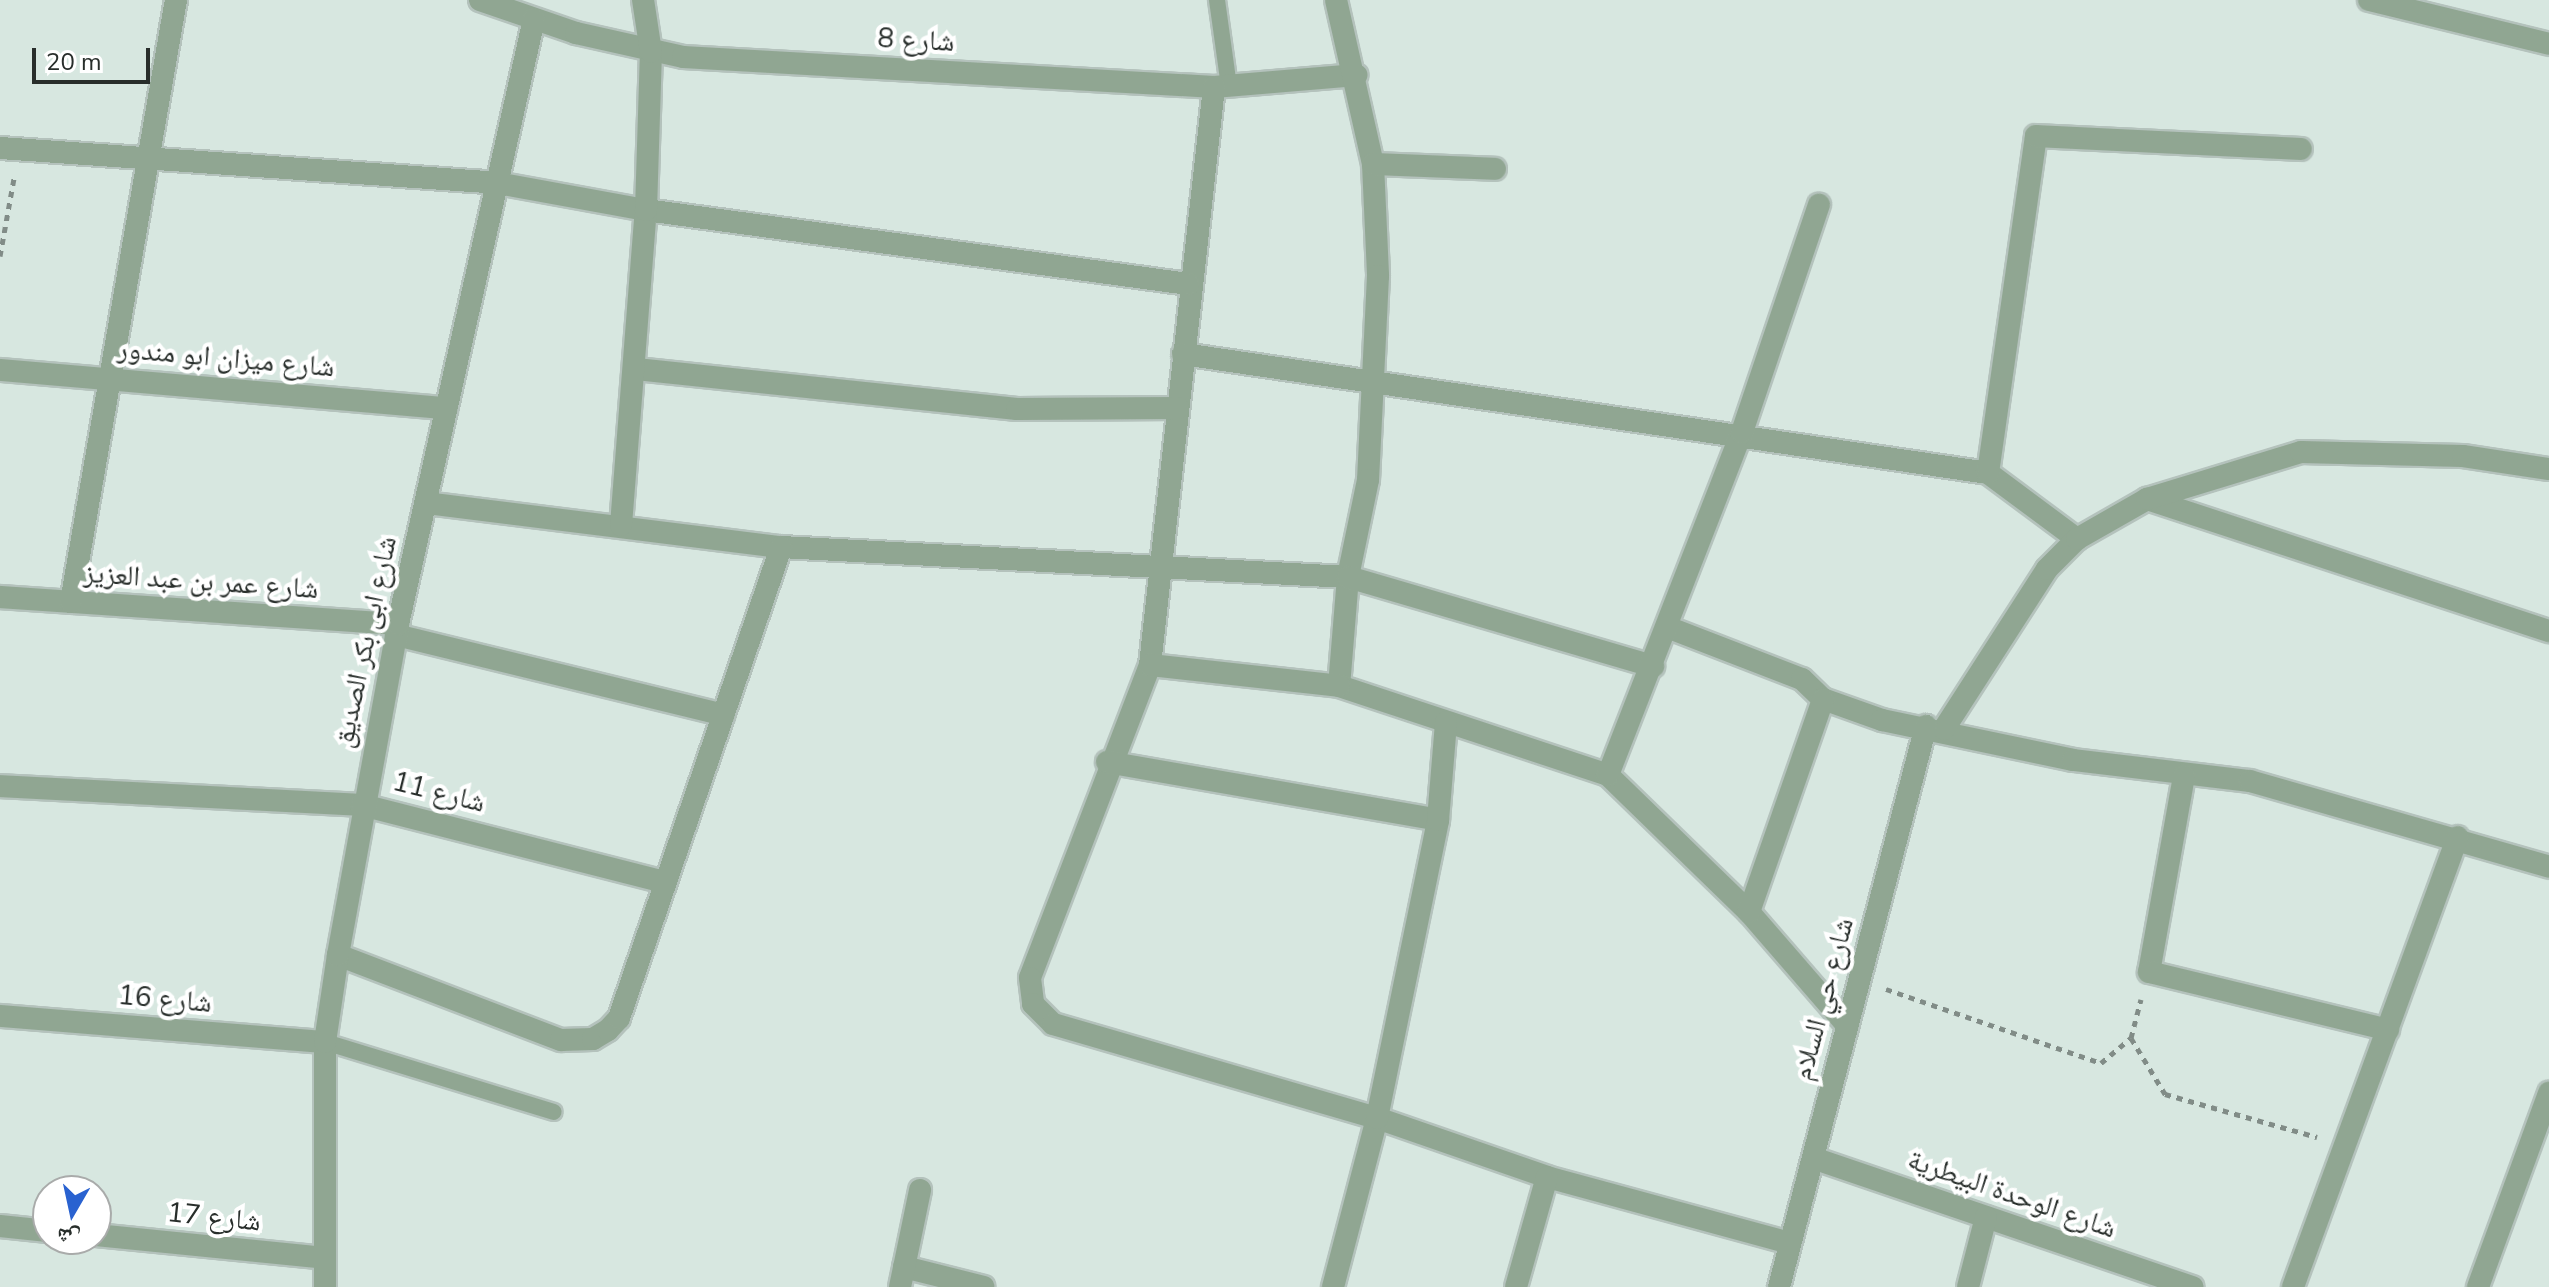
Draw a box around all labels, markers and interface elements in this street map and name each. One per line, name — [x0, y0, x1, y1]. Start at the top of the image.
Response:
street label: شارع 8 — [877, 21, 955, 59]
scale bar — [36, 32, 154, 82]
text: 20 m — [46, 46, 102, 78]
street label: شارع ميزان ابو مندور — [116, 332, 336, 384]
street label: شارع ابى بكر الصديق — [326, 533, 404, 751]
street label: شارع عمر بن عبد العزيز — [83, 556, 319, 606]
street label: شارع 11 — [389, 764, 489, 820]
street label: شارع حي السلام — [1785, 914, 1861, 1084]
street label: شارع 16 — [117, 978, 213, 1020]
street label: شارع الوحدة البيطرية — [1904, 1143, 2120, 1245]
north arrow — [32, 1175, 112, 1255]
street label: شارع 17 — [165, 1195, 263, 1239]
text: ش — [55, 1220, 82, 1253]

